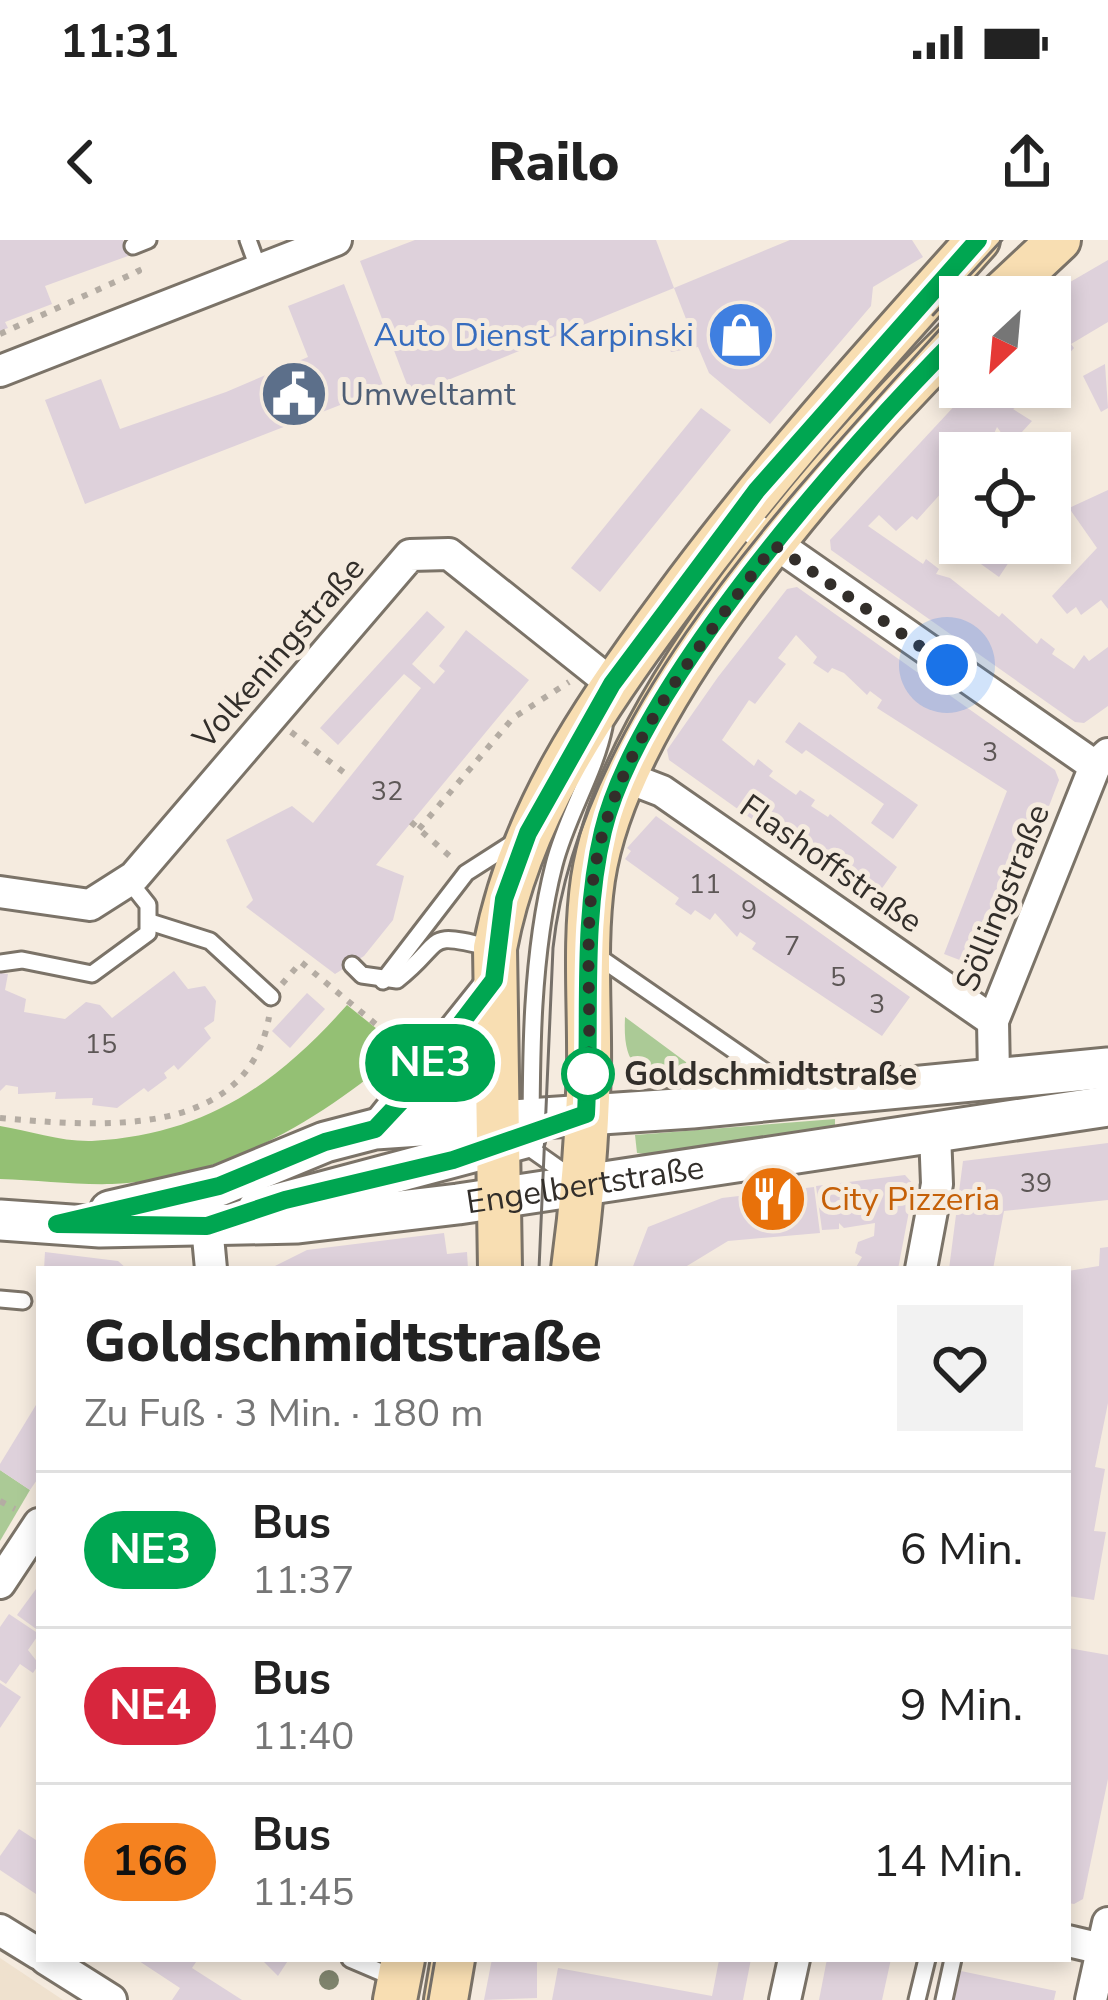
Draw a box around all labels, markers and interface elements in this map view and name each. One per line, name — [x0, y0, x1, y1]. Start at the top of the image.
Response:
text: 11:31 — [60, 12, 179, 73]
text: Railo — [488, 125, 620, 199]
icon: back — [48, 129, 114, 195]
icon: share — [994, 129, 1060, 195]
north arrow — [939, 276, 1071, 408]
map controls — [939, 276, 1071, 564]
shop icon: Auto Dienst Karpinski — [706, 300, 776, 370]
place label: Auto Dienst Karpinski — [373, 313, 694, 358]
public building icon: Umweltamt — [259, 359, 329, 429]
place label: Umweltamt — [340, 372, 516, 417]
button: locate — [939, 432, 1071, 564]
street label: Volkeningstraße — [182, 547, 375, 760]
your location — [917, 635, 977, 695]
house number: 3 — [982, 734, 998, 771]
house number: 32 — [371, 773, 403, 810]
street label: Flashoffstraße — [731, 784, 931, 944]
street label: Söllingstraße — [945, 798, 1061, 998]
house number: 11 — [689, 866, 721, 903]
house number: 9 — [741, 892, 757, 929]
house number: 7 — [784, 928, 800, 965]
house number: 5 — [830, 959, 846, 996]
house number: 3 — [869, 986, 885, 1023]
line badge: NE3 — [361, 1024, 499, 1102]
house number: 15 — [85, 1026, 117, 1063]
text: NE3 — [389, 1034, 471, 1091]
marker: Goldschmidtstraße — [563, 1049, 613, 1099]
place label: Goldschmidtstraße — [624, 1052, 917, 1097]
street label: Engelbertstraße — [463, 1145, 707, 1225]
restaurant icon: City Pizzeria — [738, 1164, 808, 1234]
house number: 39 — [1020, 1165, 1052, 1202]
place label: City Pizzeria — [820, 1177, 1000, 1222]
text: Goldschmidtstraße — [84, 1303, 602, 1381]
button: heart — [897, 1305, 1023, 1431]
text: Zu Fuß · 3 Min. · 180 m — [84, 1387, 484, 1440]
text: Bus — [252, 1493, 331, 1554]
text: 6 Min. — [900, 1519, 1023, 1580]
text: NE3 — [109, 1521, 191, 1578]
text: 11:37 — [252, 1554, 355, 1607]
text: Bus — [252, 1649, 331, 1710]
text: 9 Min. — [900, 1675, 1023, 1736]
text: NE4 — [109, 1677, 191, 1734]
text: 11:40 — [252, 1710, 355, 1763]
text: Bus — [252, 1805, 331, 1866]
text: 14 Min. — [873, 1831, 1023, 1892]
text: 166 — [112, 1833, 188, 1890]
text: 11:45 — [252, 1866, 355, 1919]

